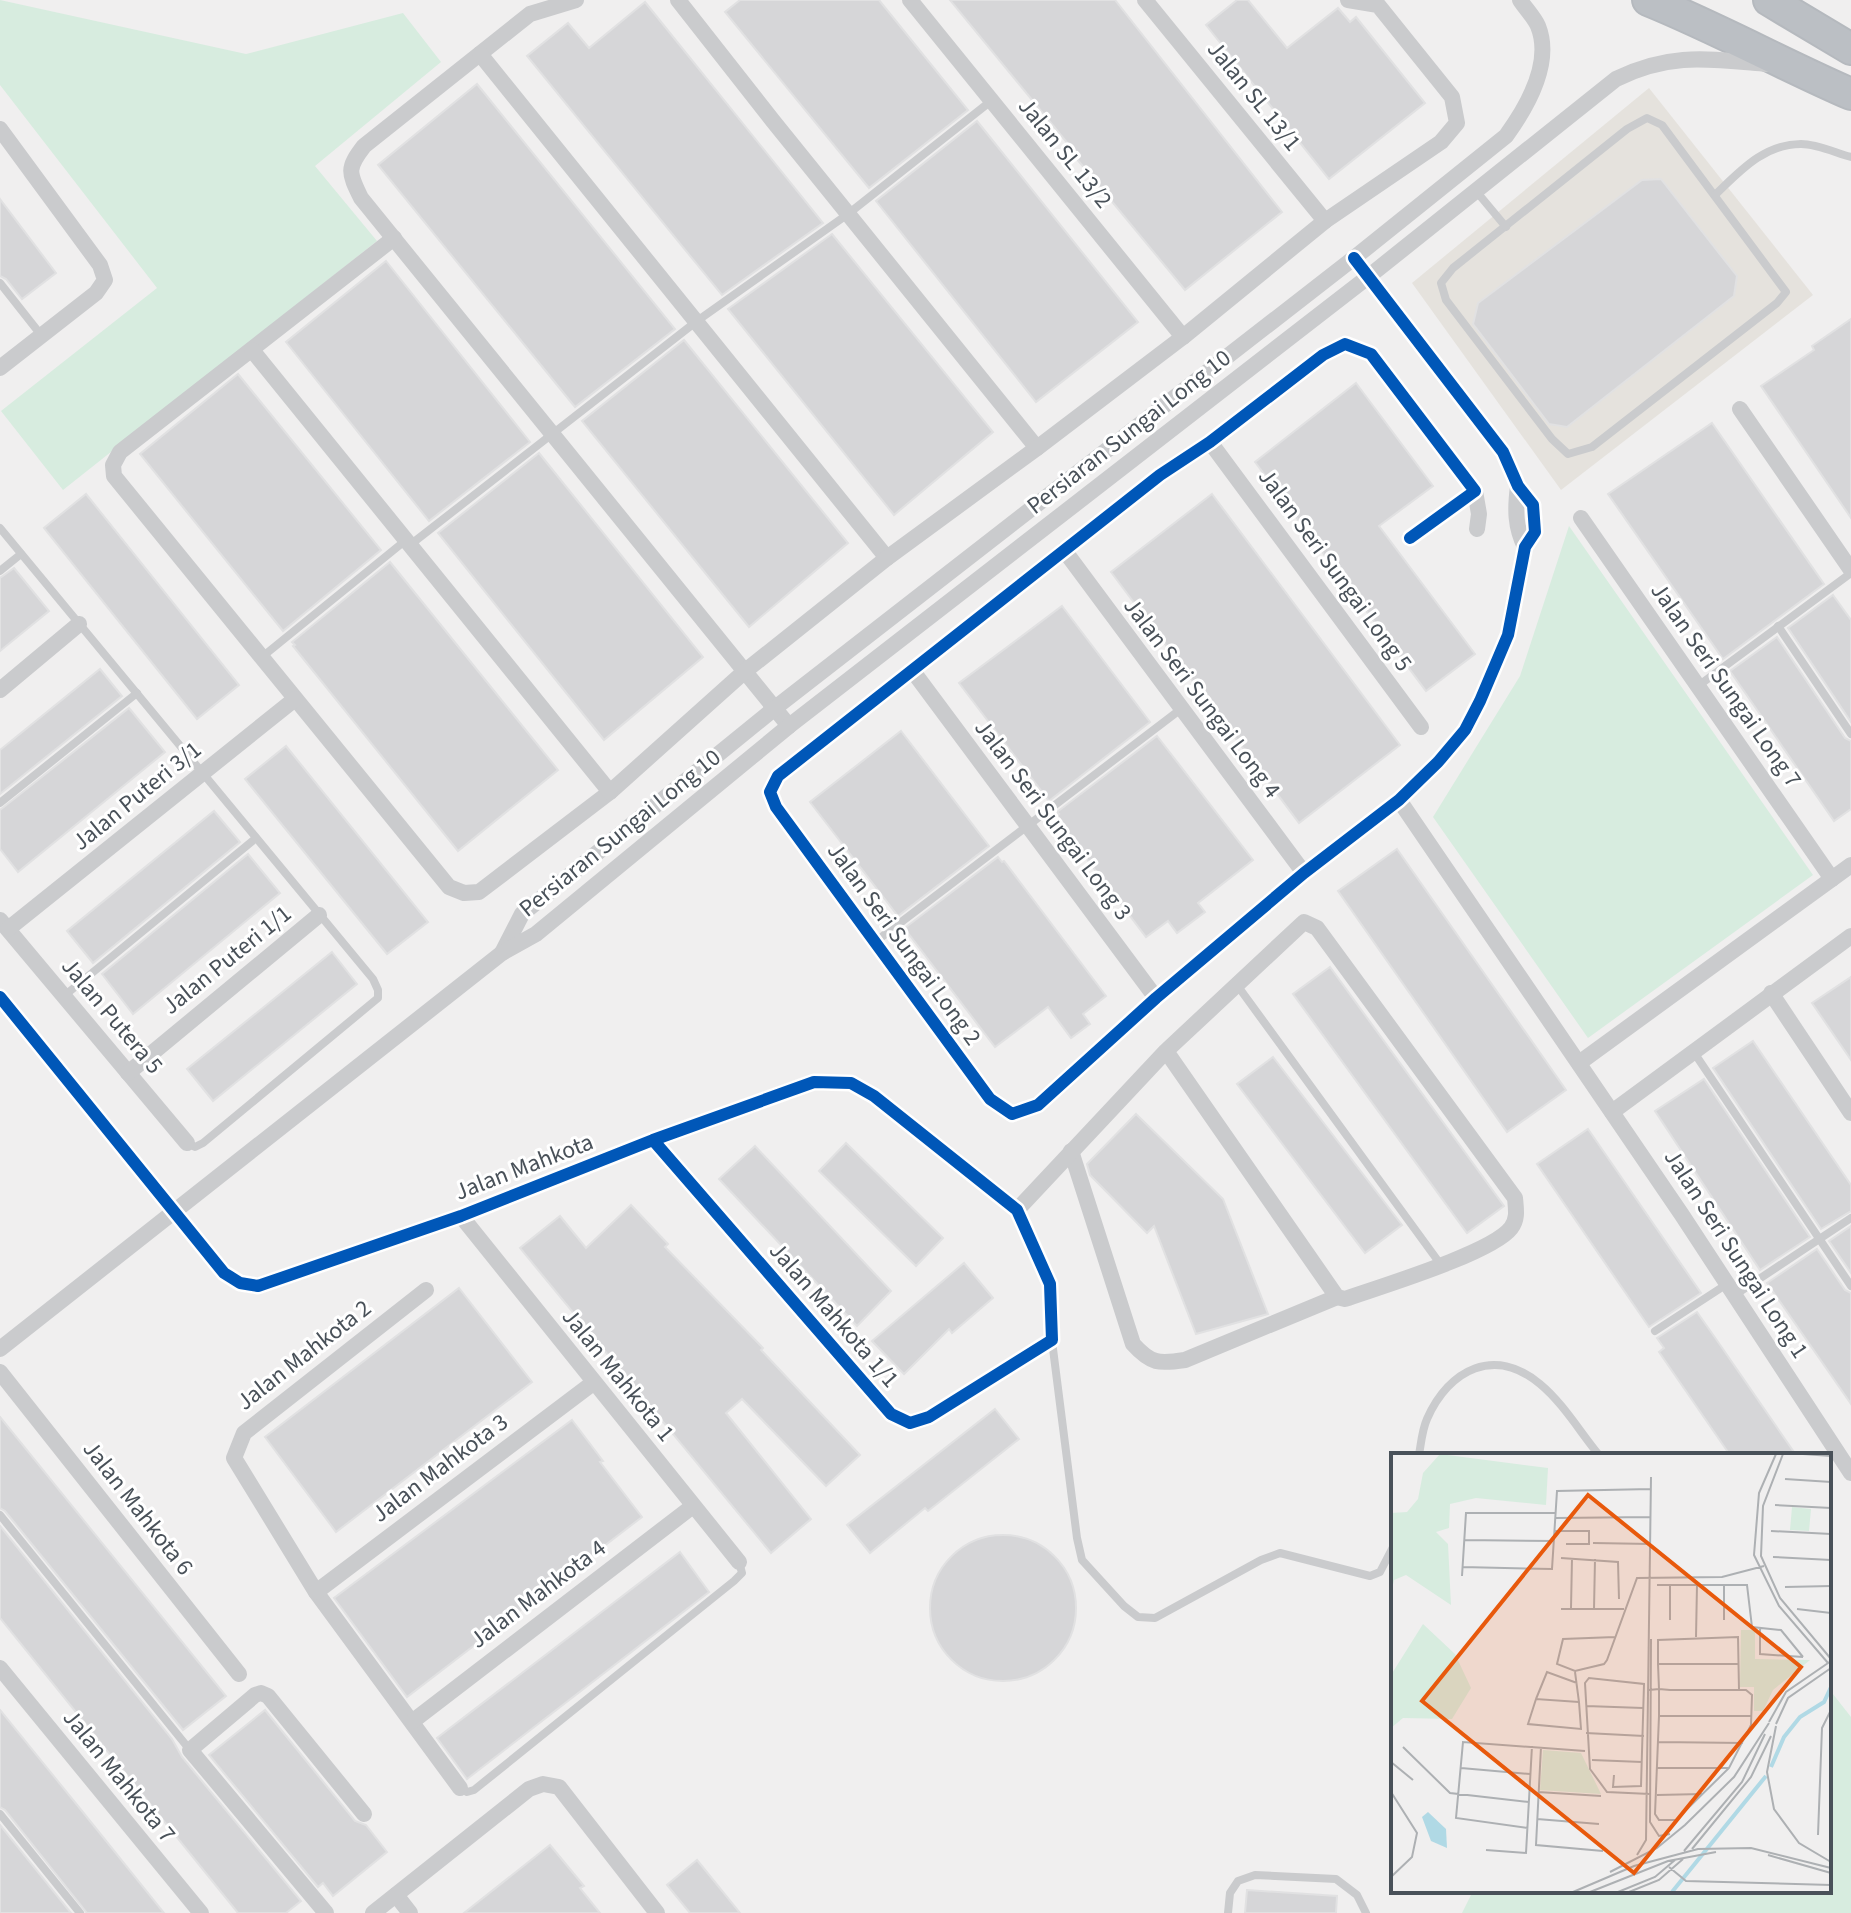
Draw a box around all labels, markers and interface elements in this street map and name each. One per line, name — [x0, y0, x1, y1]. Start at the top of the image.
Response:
street label: Jalan SL 13/1 — [1198, 33, 1310, 159]
street label: Jalan SL 13/2 — [1009, 90, 1121, 216]
street label: Persiaran Sungai Long 10 — [1019, 341, 1239, 523]
street label: Jalan Seri Sungai Long 5 — [1249, 461, 1421, 679]
street label: Jalan Seri Sungai Long 7 — [1642, 575, 1810, 795]
street label: Jalan Seri Sungai Long 4 — [1115, 590, 1289, 806]
street label: Jalan Seri Sungai Long 3 — [966, 712, 1140, 928]
street label: Jalan Puteri 3/1 — [65, 733, 209, 859]
street label: Persiaran Sungai Long 10 — [512, 740, 728, 926]
street label: Jalan Seri Sungai Long 2 — [818, 835, 990, 1053]
street label: Jalan Puteri 1/1 — [155, 897, 299, 1023]
street label: Jalan Putera 5 — [53, 950, 171, 1082]
street label: Jalan Mahkota — [450, 1124, 598, 1210]
street label: Jalan Seri Sungai Long 1 — [1655, 1142, 1817, 1366]
street label: Jalan Mahkota 1/1 — [761, 1234, 907, 1396]
street label: Jalan Mahkota 2 — [229, 1291, 379, 1419]
street label: Jalan Mahkota 1 — [553, 1301, 683, 1449]
street label: Jalan Mahkota 3 — [364, 1405, 516, 1531]
street label: Jalan Mahkota 6 — [74, 1433, 202, 1583]
inset map — [1391, 1453, 1831, 1893]
street label: Jalan Mahkota 4 — [462, 1531, 614, 1657]
street label: Jalan Mahkota 7 — [54, 1702, 184, 1850]

